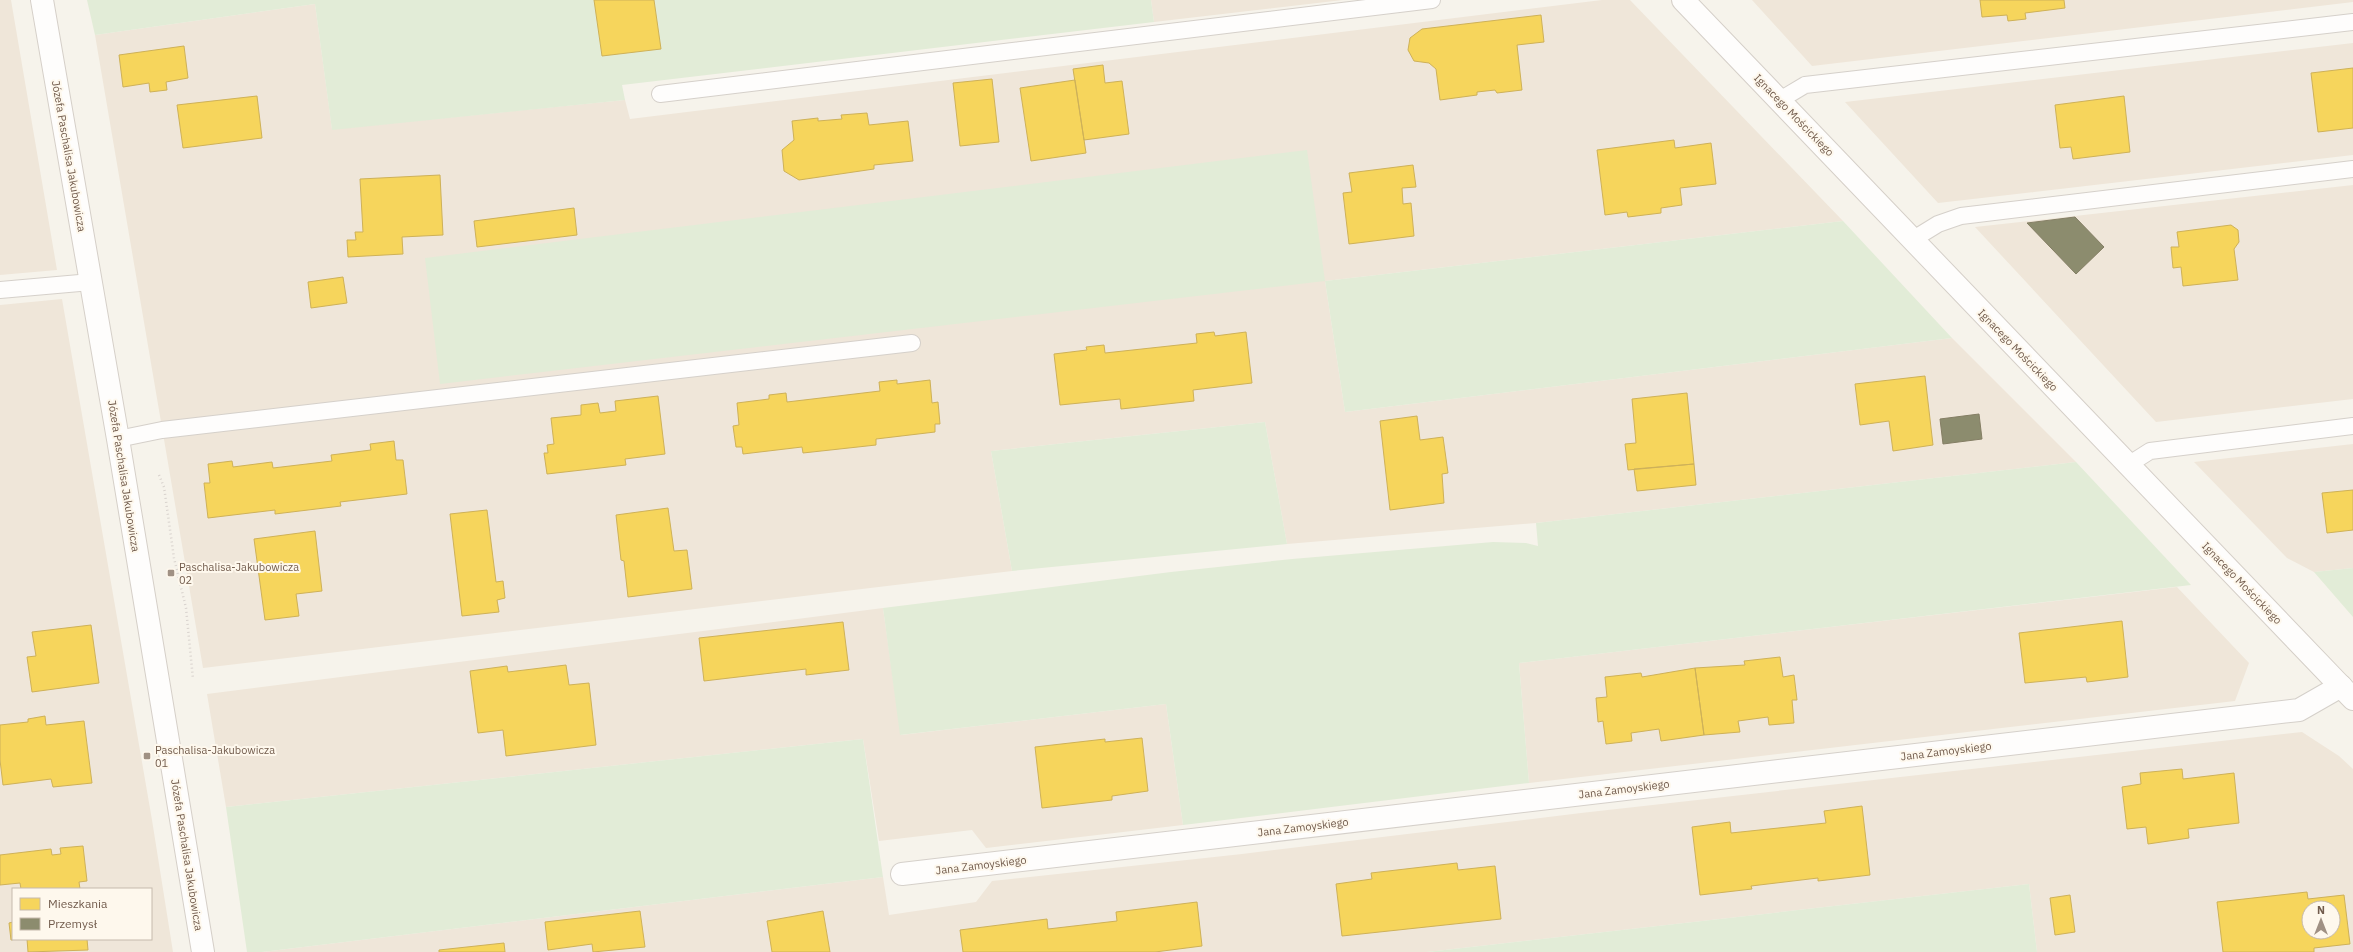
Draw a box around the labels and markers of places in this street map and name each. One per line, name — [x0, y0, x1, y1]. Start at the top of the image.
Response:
place label: Paschalisa-Jakubowicza 02 — [179, 560, 299, 587]
marker: Paschalisa-Jakubowicza 02 — [166, 568, 176, 578]
place label: Paschalisa-Jakubowicza 01 — [155, 743, 275, 770]
marker: Paschalisa-Jakubowicza 01 — [142, 751, 152, 761]

